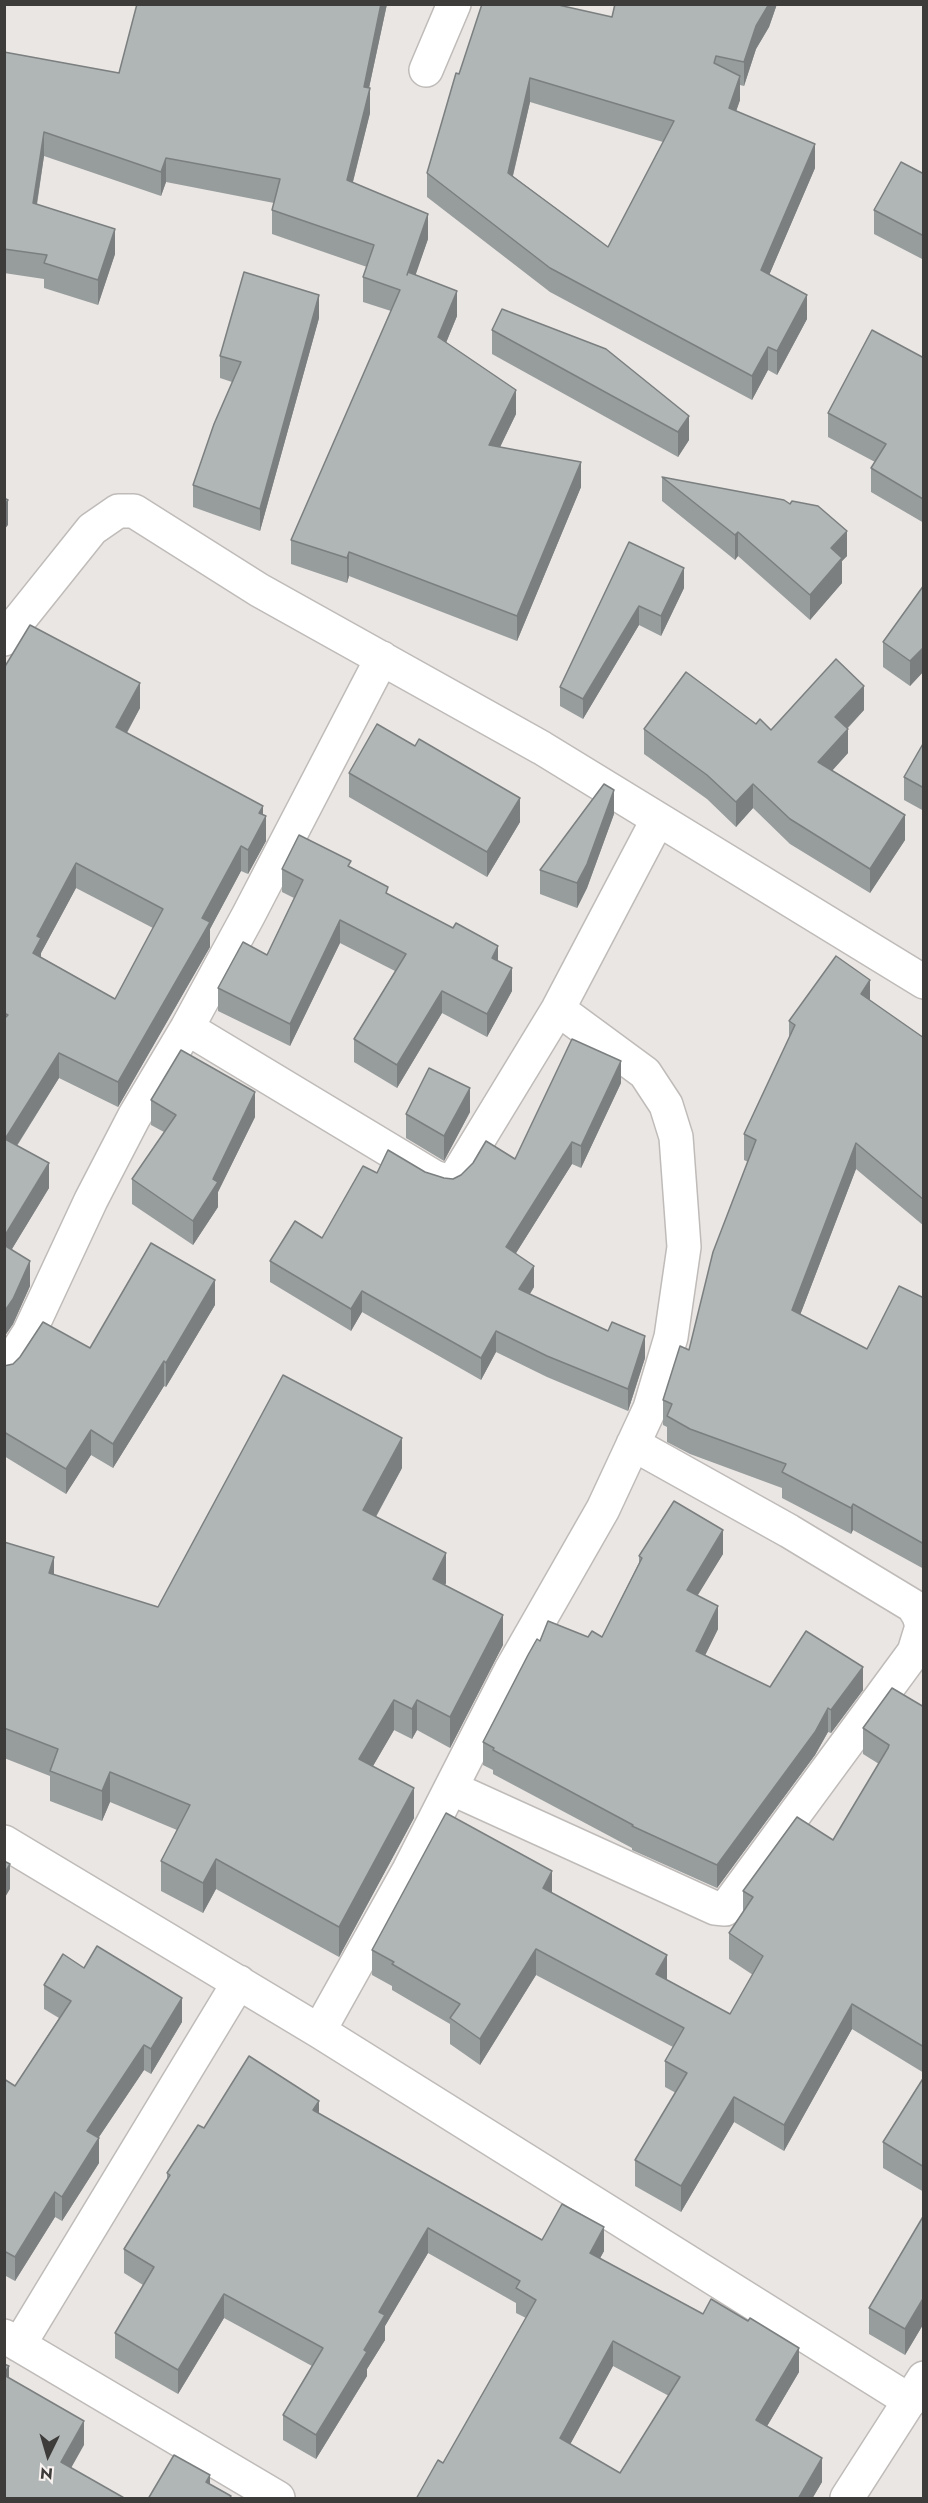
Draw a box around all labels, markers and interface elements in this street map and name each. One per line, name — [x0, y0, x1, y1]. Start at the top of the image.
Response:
north arrow — [18, 2425, 78, 2485]
text: N — [39, 2461, 54, 2485]

